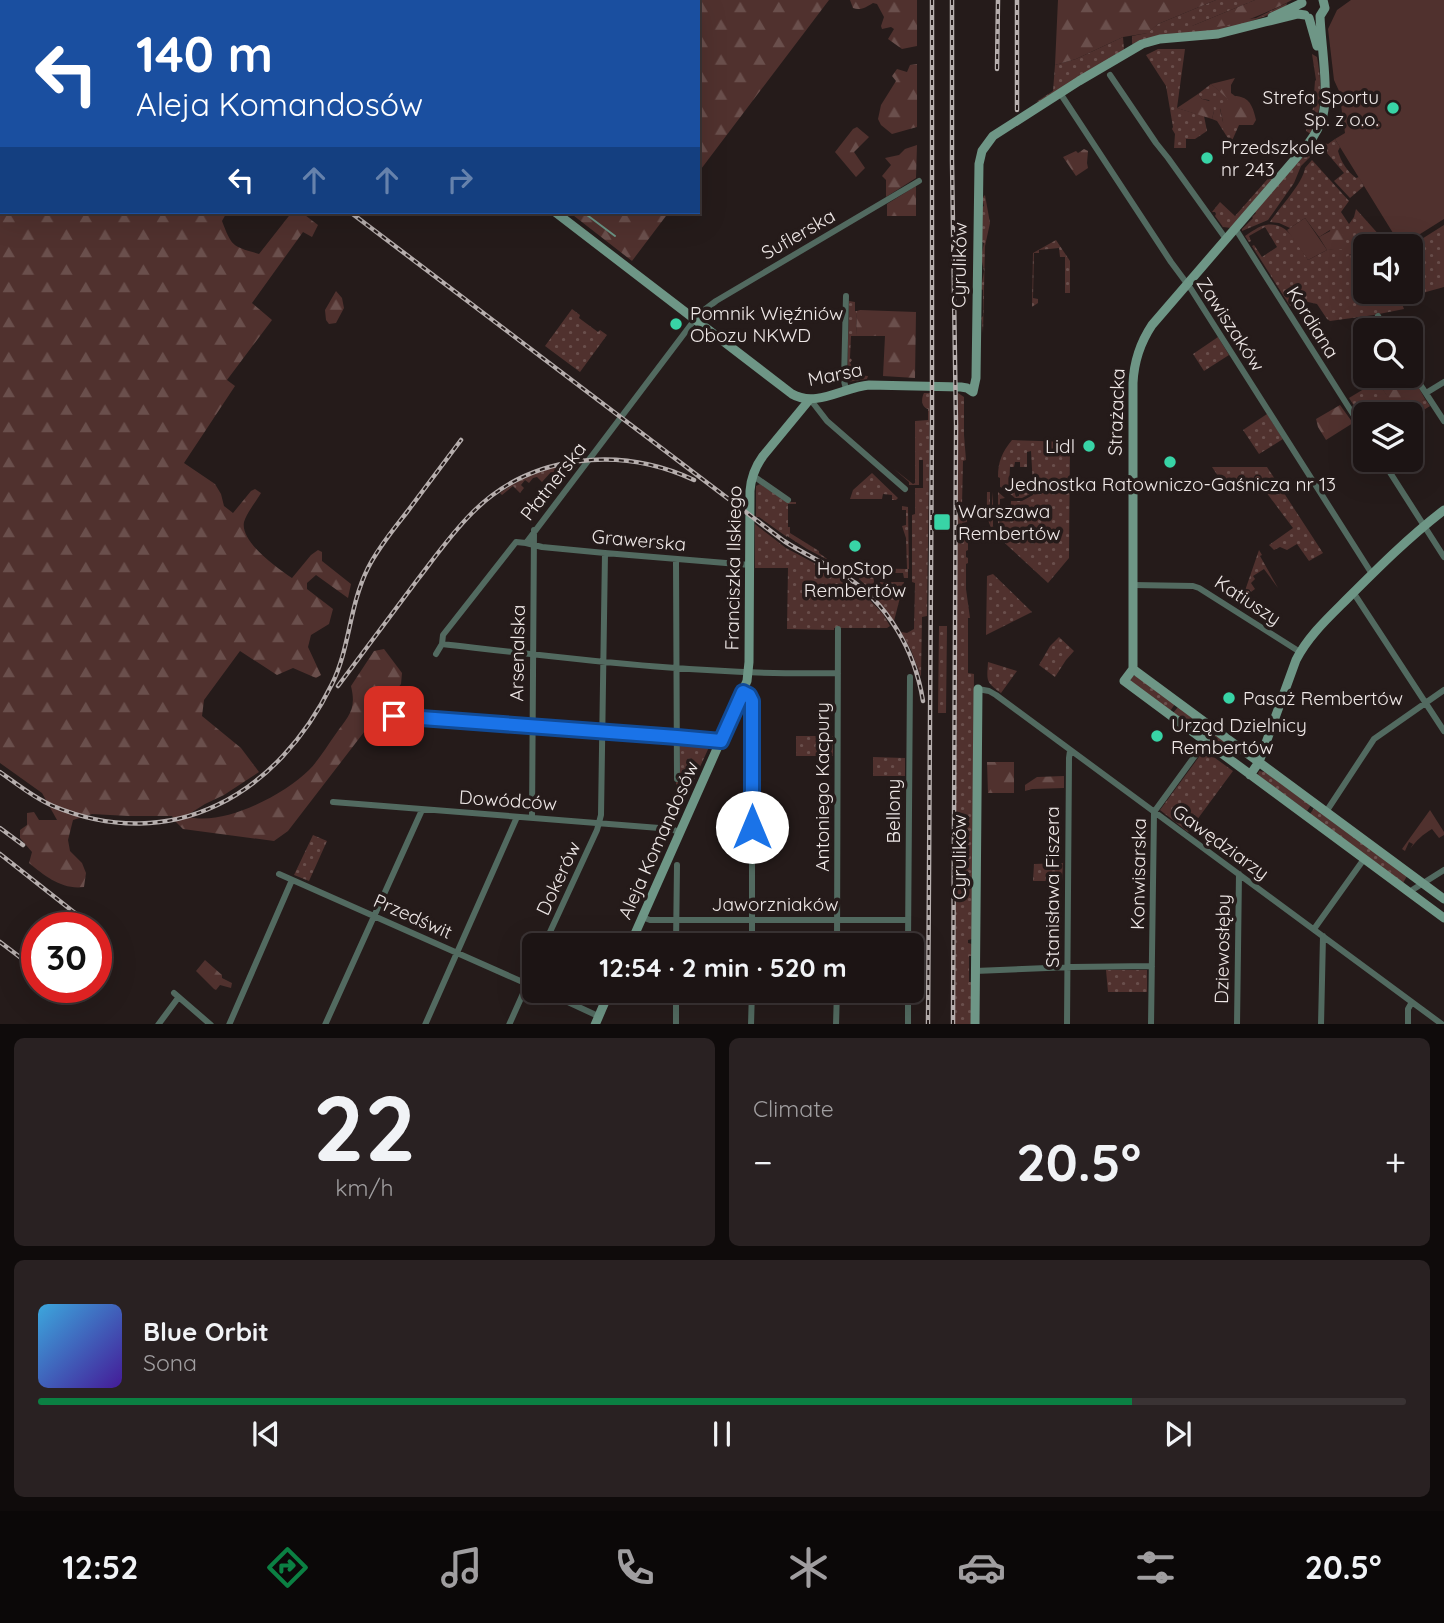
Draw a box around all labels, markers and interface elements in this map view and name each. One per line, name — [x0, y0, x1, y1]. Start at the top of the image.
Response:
text: 140 m — [136, 23, 273, 84]
icon: left — [21, 28, 112, 119]
text: Aleja Komandosów — [136, 84, 423, 124]
place label: Strefa Sportu Sp. z o.o. — [1262, 85, 1379, 131]
marker: Strefa Sportu Sp. z o.o. — [1385, 100, 1401, 116]
place label: Przedszkole nr 243 — [1221, 135, 1325, 181]
marker: Przedszkole nr 243 — [1199, 150, 1215, 166]
icon: left — [222, 161, 260, 199]
icon: ahead — [295, 161, 333, 199]
icon: ahead — [368, 161, 406, 199]
icon: right — [441, 161, 479, 199]
street label: Suflerska — [757, 203, 839, 265]
street label: Cyrulików — [946, 222, 972, 308]
map controls — [1353, 234, 1423, 472]
button: sound — [1353, 234, 1423, 304]
street label: Zawiszaków — [1192, 272, 1270, 376]
street label: Kordiana — [1282, 282, 1344, 362]
place label: Pomnik Więźniów Obozu NKWD — [690, 301, 843, 347]
marker: Pomnik Więźniów Obozu NKWD — [668, 316, 684, 332]
button: search — [1353, 318, 1423, 388]
street label: Marsa — [806, 357, 864, 391]
street label: Strażacka — [1102, 368, 1130, 456]
button: layers — [1353, 402, 1423, 472]
place label: Lidl — [1045, 434, 1075, 458]
street label: Płatnerska — [515, 437, 591, 525]
marker: Lidl — [1081, 438, 1097, 454]
marker: Jednostka Ratowniczo-Gaśnicza nr 13 — [1162, 454, 1178, 470]
place label: Jednostka Ratowniczo-Gaśnicza nr 13 — [1004, 472, 1336, 496]
street label: Franciszka Ilskiego — [720, 485, 746, 651]
place label: Warszawa Rembertów — [958, 499, 1060, 545]
marker: Warszawa Rembertów — [932, 512, 952, 532]
street label: Grawerska — [591, 524, 687, 556]
marker: HopStop Rembertów — [847, 538, 863, 554]
place label: HopStop Rembertów — [804, 556, 906, 602]
street label: Katiuszy — [1210, 570, 1286, 630]
street label: Arsenalska — [504, 604, 530, 702]
pin — [364, 686, 424, 746]
place label: Pasaż Rembertów — [1243, 686, 1403, 710]
marker: Pasaż Rembertów — [1221, 690, 1237, 706]
icon: arrive — [375, 697, 413, 735]
street label: Antoniego Kacpury — [810, 702, 834, 872]
place label: Urząd Dzielnicy Rembertów — [1171, 713, 1307, 759]
marker: Urząd Dzielnicy Rembertów — [1149, 728, 1165, 744]
street label: Aleja Komandosów — [612, 757, 704, 923]
street label: Bellony — [881, 779, 905, 843]
street label: Dowódców — [458, 785, 558, 815]
position arrow — [715, 790, 789, 864]
street label: Gawędziarzy — [1168, 799, 1274, 885]
street label: Stanisława Fiszera — [1040, 806, 1064, 968]
street label: Cyrulików — [947, 814, 971, 900]
street label: Konwisarska — [1125, 818, 1151, 930]
street label: Dokerów — [530, 837, 586, 919]
street label: Przedświt — [370, 888, 456, 944]
street label: Jaworzniaków — [712, 892, 838, 916]
street label: Dziewosłęby — [1209, 894, 1235, 1004]
speed limit sign: 30 — [21, 912, 112, 1003]
text: 12:54 · 2 min · 520 m — [599, 951, 847, 984]
text: 22 — [313, 1070, 416, 1184]
text: Climate — [753, 1094, 834, 1123]
text: 20.5° — [1016, 1129, 1141, 1194]
text: − — [753, 1138, 773, 1186]
text: + — [1385, 1138, 1406, 1186]
text: km/h — [335, 1173, 394, 1202]
text: Blue Orbit — [143, 1315, 269, 1348]
text: Sona — [143, 1348, 197, 1377]
icon: previous — [247, 1415, 285, 1453]
icon: pause — [703, 1415, 741, 1453]
icon: next — [1159, 1415, 1197, 1453]
icon: directions — [263, 1543, 312, 1592]
icon: music — [437, 1543, 486, 1592]
icon: phone — [610, 1543, 659, 1592]
icon: climate — [784, 1543, 833, 1592]
icon: car — [957, 1543, 1006, 1592]
icon: filters — [1131, 1543, 1180, 1592]
text: 12:52 — [62, 1547, 138, 1587]
text: 20.5° — [1305, 1547, 1382, 1587]

